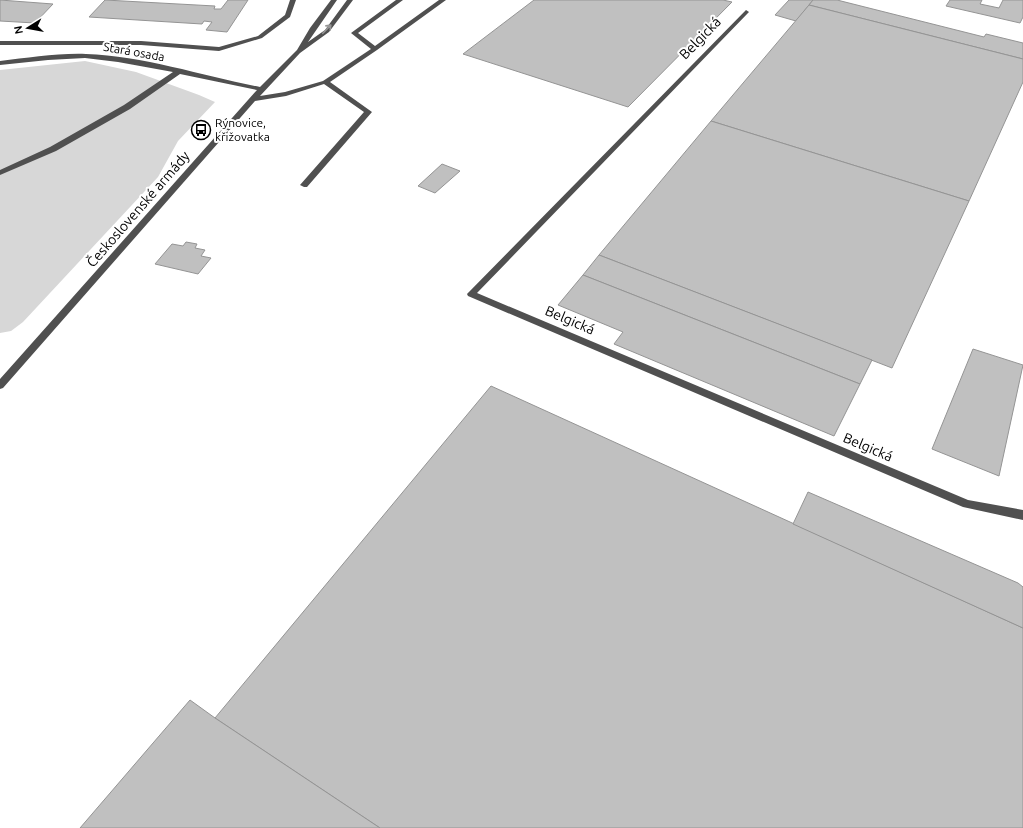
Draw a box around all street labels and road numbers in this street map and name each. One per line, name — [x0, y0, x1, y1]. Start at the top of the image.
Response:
street label: Belgická — [676, 14, 724, 62]
street label: Stará osada — [102, 40, 166, 63]
street label: Československé armády — [83, 147, 193, 270]
street label: Belgická — [543, 302, 597, 338]
street label: Belgická — [841, 429, 895, 465]

